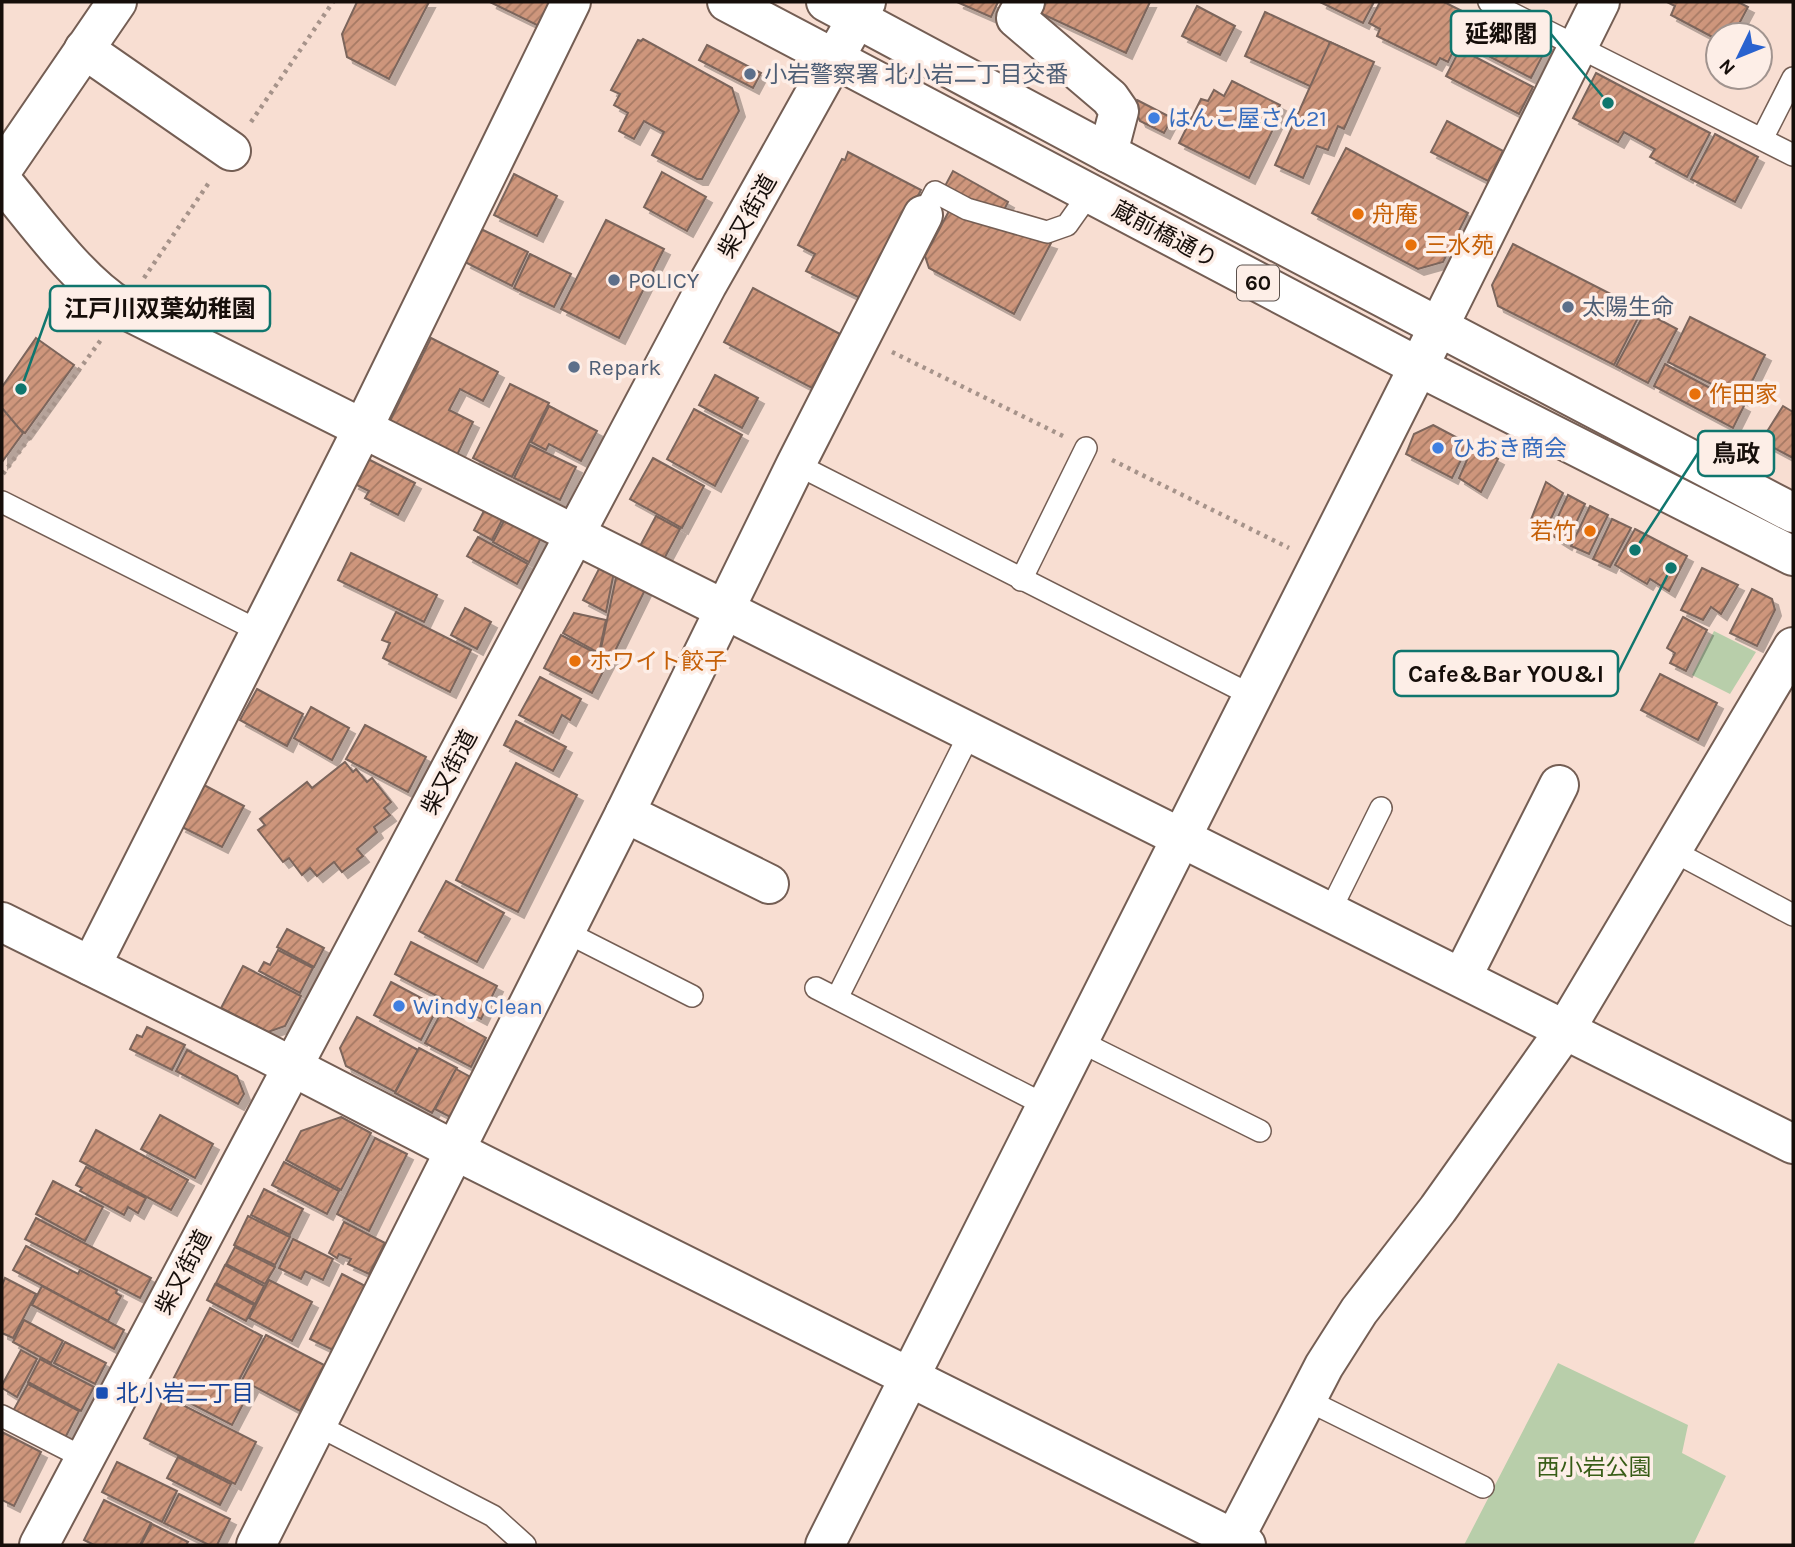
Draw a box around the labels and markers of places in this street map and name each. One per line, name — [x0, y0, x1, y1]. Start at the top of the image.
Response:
callout: 延郷閣 — [1451, 11, 1551, 56]
place label: 小岩警察署 北小岩二丁目交番 — [764, 61, 1068, 88]
marker: 小岩警察署 北小岩二丁目交番 — [742, 66, 758, 82]
place label: はんこ屋さん21 — [1168, 105, 1327, 132]
marker: はんこ屋さん21 — [1146, 110, 1162, 126]
place label: 舟庵 — [1372, 201, 1418, 228]
marker: 舟庵 — [1350, 206, 1366, 222]
place label: 三水苑 — [1425, 232, 1494, 259]
marker: 三水苑 — [1403, 237, 1419, 253]
place label: POLICY — [628, 267, 700, 294]
marker: POLICY — [606, 272, 622, 288]
callout: 江戸川双葉幼稚園 — [50, 286, 270, 331]
place label: 太陽生命 — [1582, 294, 1674, 321]
marker: 太陽生命 — [1560, 299, 1576, 315]
place label: Repark — [588, 354, 661, 381]
marker: Repark — [566, 359, 582, 375]
place label: 作田家 — [1709, 381, 1778, 408]
marker: 作田家 — [1687, 386, 1703, 402]
callout: 鳥政 — [1698, 431, 1774, 476]
place label: ひおき商会 — [1452, 435, 1567, 462]
marker: ひおき商会 — [1430, 440, 1446, 456]
place label: 若竹 — [1530, 518, 1576, 545]
marker: 若竹 — [1582, 523, 1598, 539]
place label: ホワイト餃子 — [589, 648, 727, 675]
callout: Cafe&Bar YOU&I — [1394, 651, 1618, 696]
marker: ホワイト餃子 — [567, 653, 583, 669]
place label: Windy Clean — [413, 993, 543, 1020]
marker: Windy Clean — [391, 998, 407, 1014]
place label: 北小岩二丁目 — [116, 1380, 254, 1407]
marker: 北小岩二丁目 — [94, 1385, 110, 1401]

